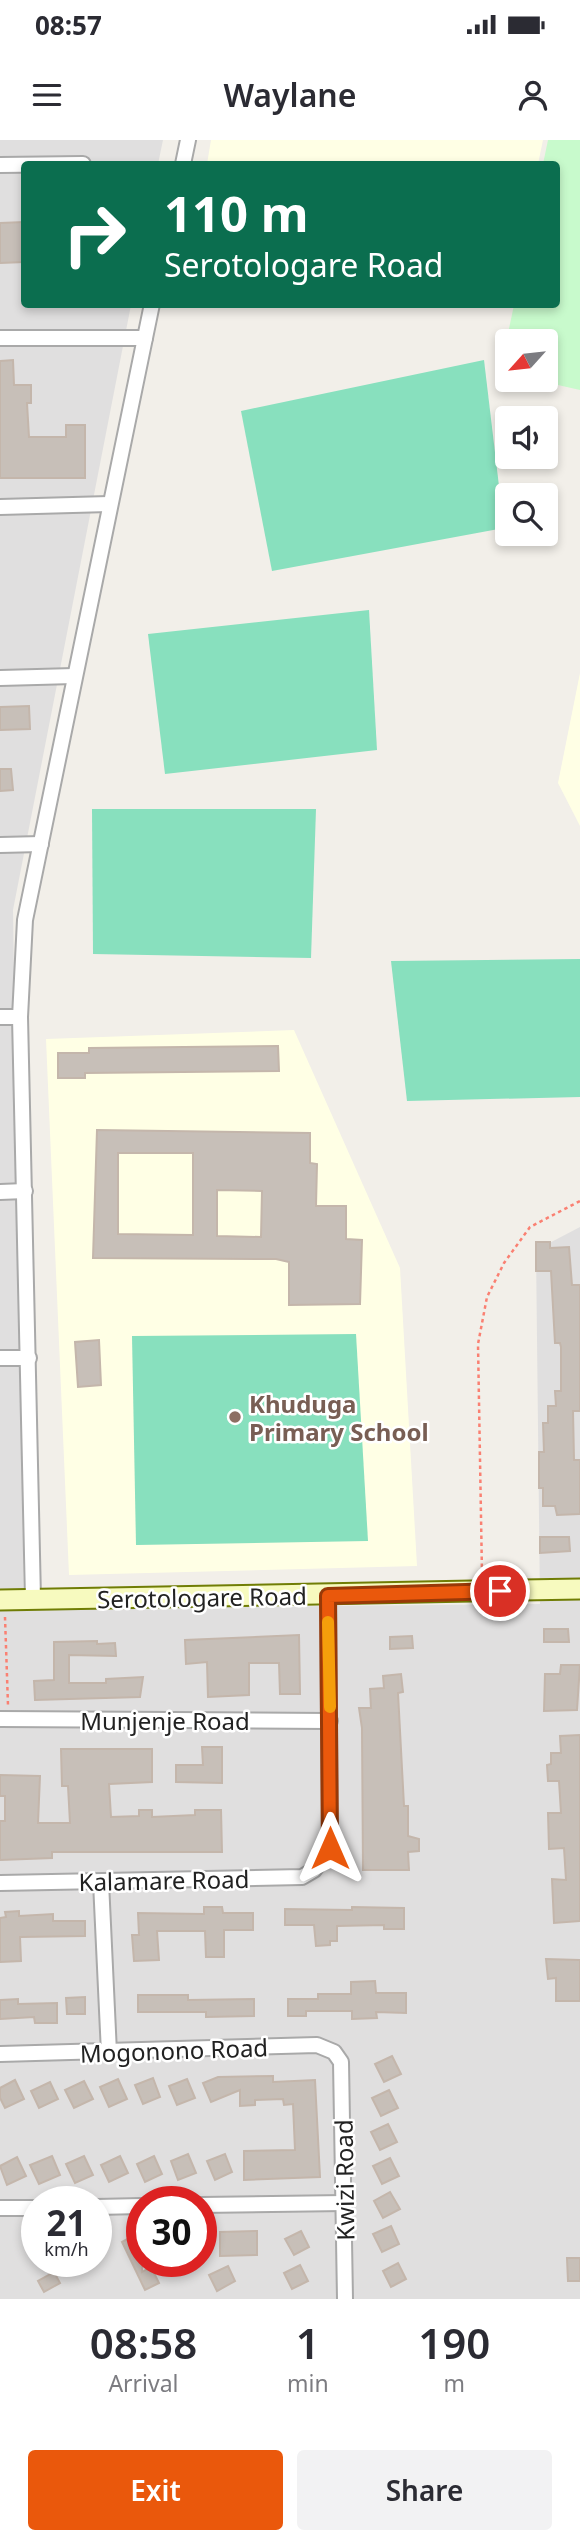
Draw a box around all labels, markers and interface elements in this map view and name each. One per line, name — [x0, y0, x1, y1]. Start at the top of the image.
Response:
text: 08:57 — [35, 7, 102, 43]
text: Waylane — [223, 73, 357, 116]
icon: menu — [28, 76, 66, 114]
icon: person — [514, 76, 552, 114]
text: 110 m — [164, 180, 309, 246]
icon: right — [49, 189, 140, 280]
text: Serotologare Road — [164, 243, 444, 286]
north arrow — [495, 329, 558, 392]
map controls — [495, 329, 558, 546]
button: sound — [495, 406, 558, 469]
button: search — [495, 483, 558, 546]
place label: Khuduga Primary School — [249, 1387, 429, 1448]
marker: Khuduga Primary School — [227, 1409, 243, 1425]
pin — [470, 1561, 530, 1621]
icon: arrive — [481, 1572, 519, 1610]
street label: Serotologare Road — [97, 1579, 307, 1615]
street label: Munjenje Road — [80, 1704, 250, 1737]
position arrow — [293, 1811, 367, 1885]
street label: Kalamare Road — [78, 1862, 250, 1898]
street label: Mogonono Road — [79, 2030, 269, 2070]
street label: Kwizi Road — [326, 2119, 362, 2241]
speed limit sign: 30 — [126, 2186, 217, 2277]
text: 21 — [46, 2199, 87, 2246]
text: km/h — [44, 2237, 89, 2261]
text: 08:58 — [90, 2314, 197, 2371]
text: 1 — [296, 2314, 320, 2371]
text: 190 — [418, 2314, 490, 2371]
text: Arrival — [108, 2367, 179, 2399]
text: min — [287, 2367, 329, 2399]
text: m — [444, 2367, 465, 2399]
button: Exit — [28, 2450, 283, 2530]
button: Share — [297, 2450, 552, 2530]

